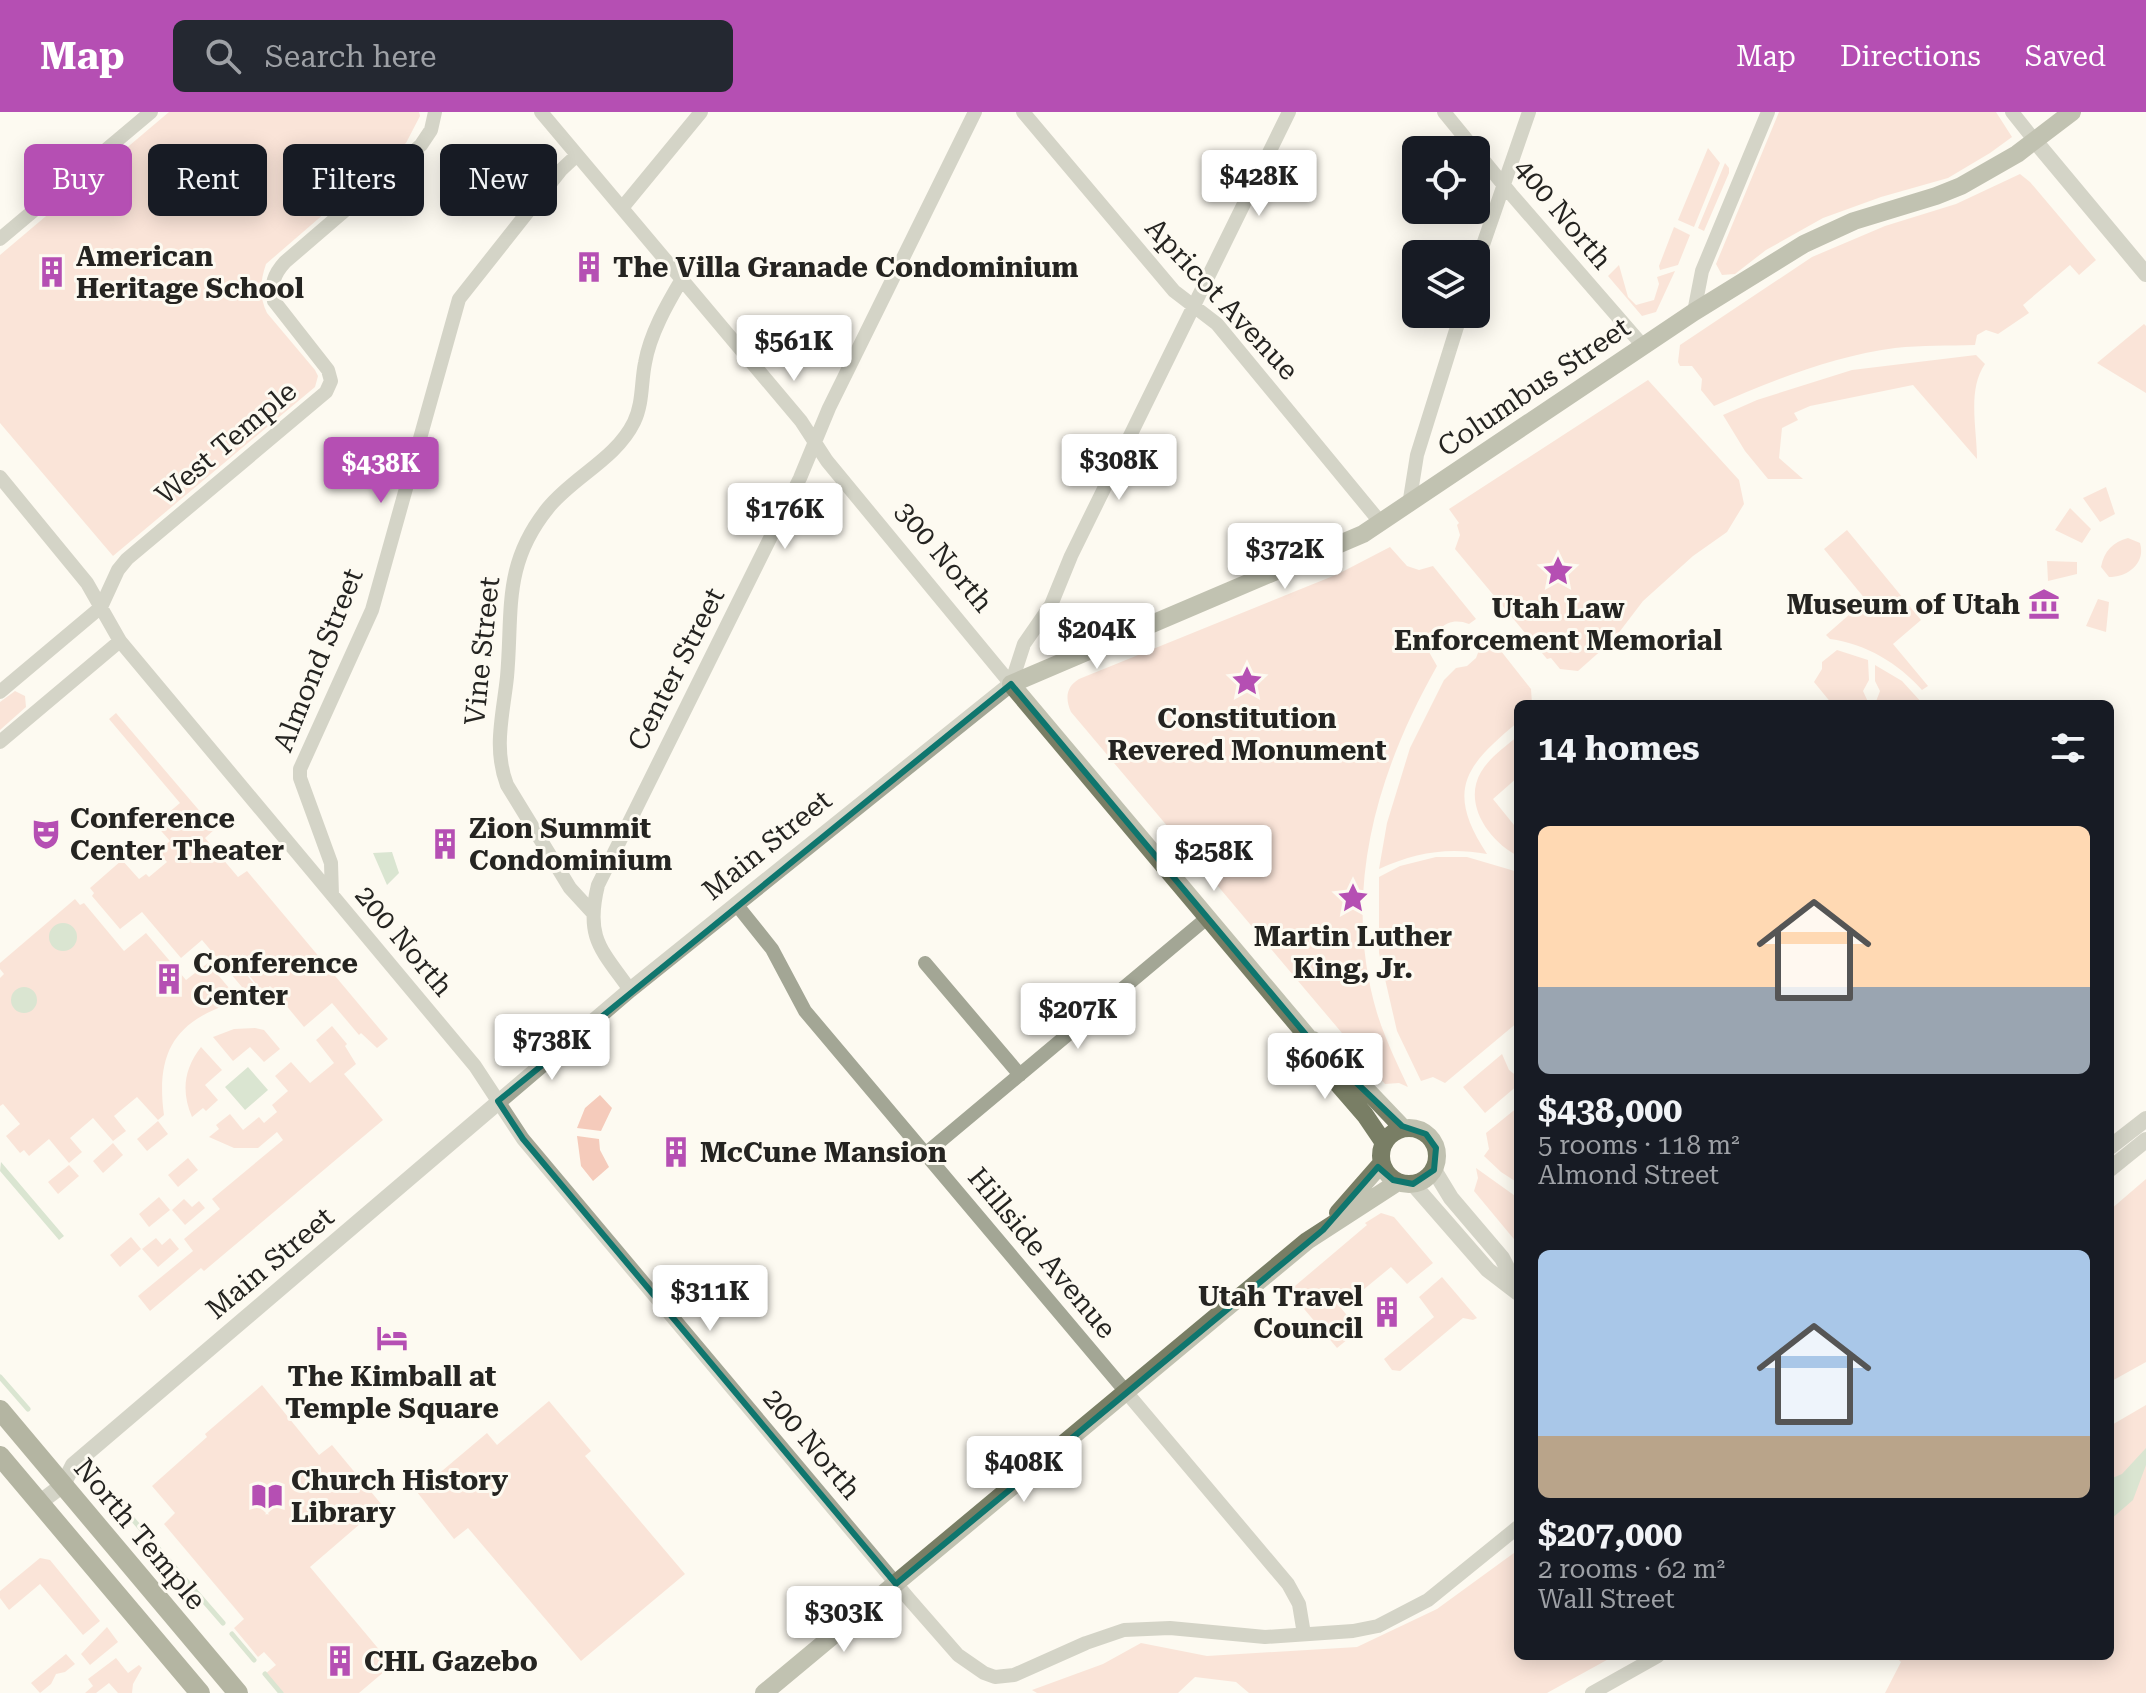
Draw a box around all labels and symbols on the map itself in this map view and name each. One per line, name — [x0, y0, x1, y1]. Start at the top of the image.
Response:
pin: $428K — [1203, 150, 1315, 218]
street label: 400 North — [1507, 152, 1619, 276]
street label: Apricot Avenue — [1139, 211, 1305, 387]
place label: American Heritage School — [76, 240, 304, 305]
building icon: The Villa Granade Condominium — [572, 250, 606, 284]
place label: The Villa Granade Condominium — [613, 251, 1078, 284]
building icon: American Heritage School — [35, 255, 69, 289]
street label: Columbus Street — [1432, 310, 1636, 464]
pin: $561K — [738, 315, 850, 383]
street label: West Temple — [149, 375, 303, 511]
pin: $308K — [1063, 434, 1175, 502]
pin: $438K — [325, 437, 437, 505]
pin: $176K — [729, 483, 841, 551]
street label: 300 North — [888, 495, 1000, 619]
pin: $372K — [1229, 523, 1341, 591]
place icon: Utah Law Enforcement Memorial — [1541, 554, 1575, 588]
street label: Almond Street — [266, 564, 370, 756]
street label: Vine Street — [458, 575, 506, 727]
street label: Center Street — [621, 582, 731, 756]
museum icon: Museum of Utah — [2027, 587, 2061, 621]
place label: Museum of Utah — [1787, 588, 2020, 621]
place label: Utah Law Enforcement Memorial — [1394, 592, 1722, 657]
pin: $204K — [1041, 603, 1153, 671]
place icon: Constitution Revered Monument — [1230, 664, 1264, 698]
place label: Constitution Revered Monument — [1108, 702, 1387, 767]
street label: Main Street — [696, 783, 838, 907]
place label: Conference Center Theater — [70, 802, 285, 867]
place label: Zion Summit Condominium — [469, 812, 672, 877]
theatre icon: Conference Center Theater — [29, 817, 63, 851]
pin: $258K — [1158, 825, 1270, 893]
building icon: Zion Summit Condominium — [428, 827, 462, 861]
street label: 200 North — [348, 879, 460, 1003]
place icon: Martin Luther King, Jr. — [1336, 881, 1370, 915]
place label: Martin Luther King, Jr. — [1254, 920, 1453, 985]
place label: Conference Center — [193, 947, 358, 1012]
building icon: Conference Center — [152, 962, 186, 996]
pin: $207K — [1022, 983, 1134, 1051]
pin: $738K — [496, 1014, 608, 1082]
pin: $606K — [1269, 1033, 1381, 1101]
building icon: McCune Mansion — [659, 1135, 693, 1169]
place label: McCune Mansion — [700, 1136, 947, 1169]
street label: Hillside Avenue — [961, 1161, 1123, 1345]
street label: Main Street — [200, 1200, 340, 1326]
pin: $311K — [654, 1265, 766, 1333]
place label: Utah Travel Council — [1198, 1280, 1363, 1345]
building icon: Utah Travel Council — [1370, 1295, 1404, 1329]
hotel icon: The Kimball at Temple Square — [375, 1321, 409, 1355]
place label: The Kimball at Temple Square — [285, 1360, 499, 1425]
street label: 200 North — [756, 1382, 868, 1506]
pin: $408K — [968, 1436, 1080, 1504]
street label: North Temple — [67, 1452, 213, 1616]
place label: Church History Library — [291, 1464, 508, 1529]
library icon: Church History Library — [250, 1479, 284, 1513]
pin: $303K — [788, 1586, 900, 1654]
building icon: CHL Gazebo — [323, 1644, 357, 1678]
place label: CHL Gazebo — [364, 1645, 538, 1678]

